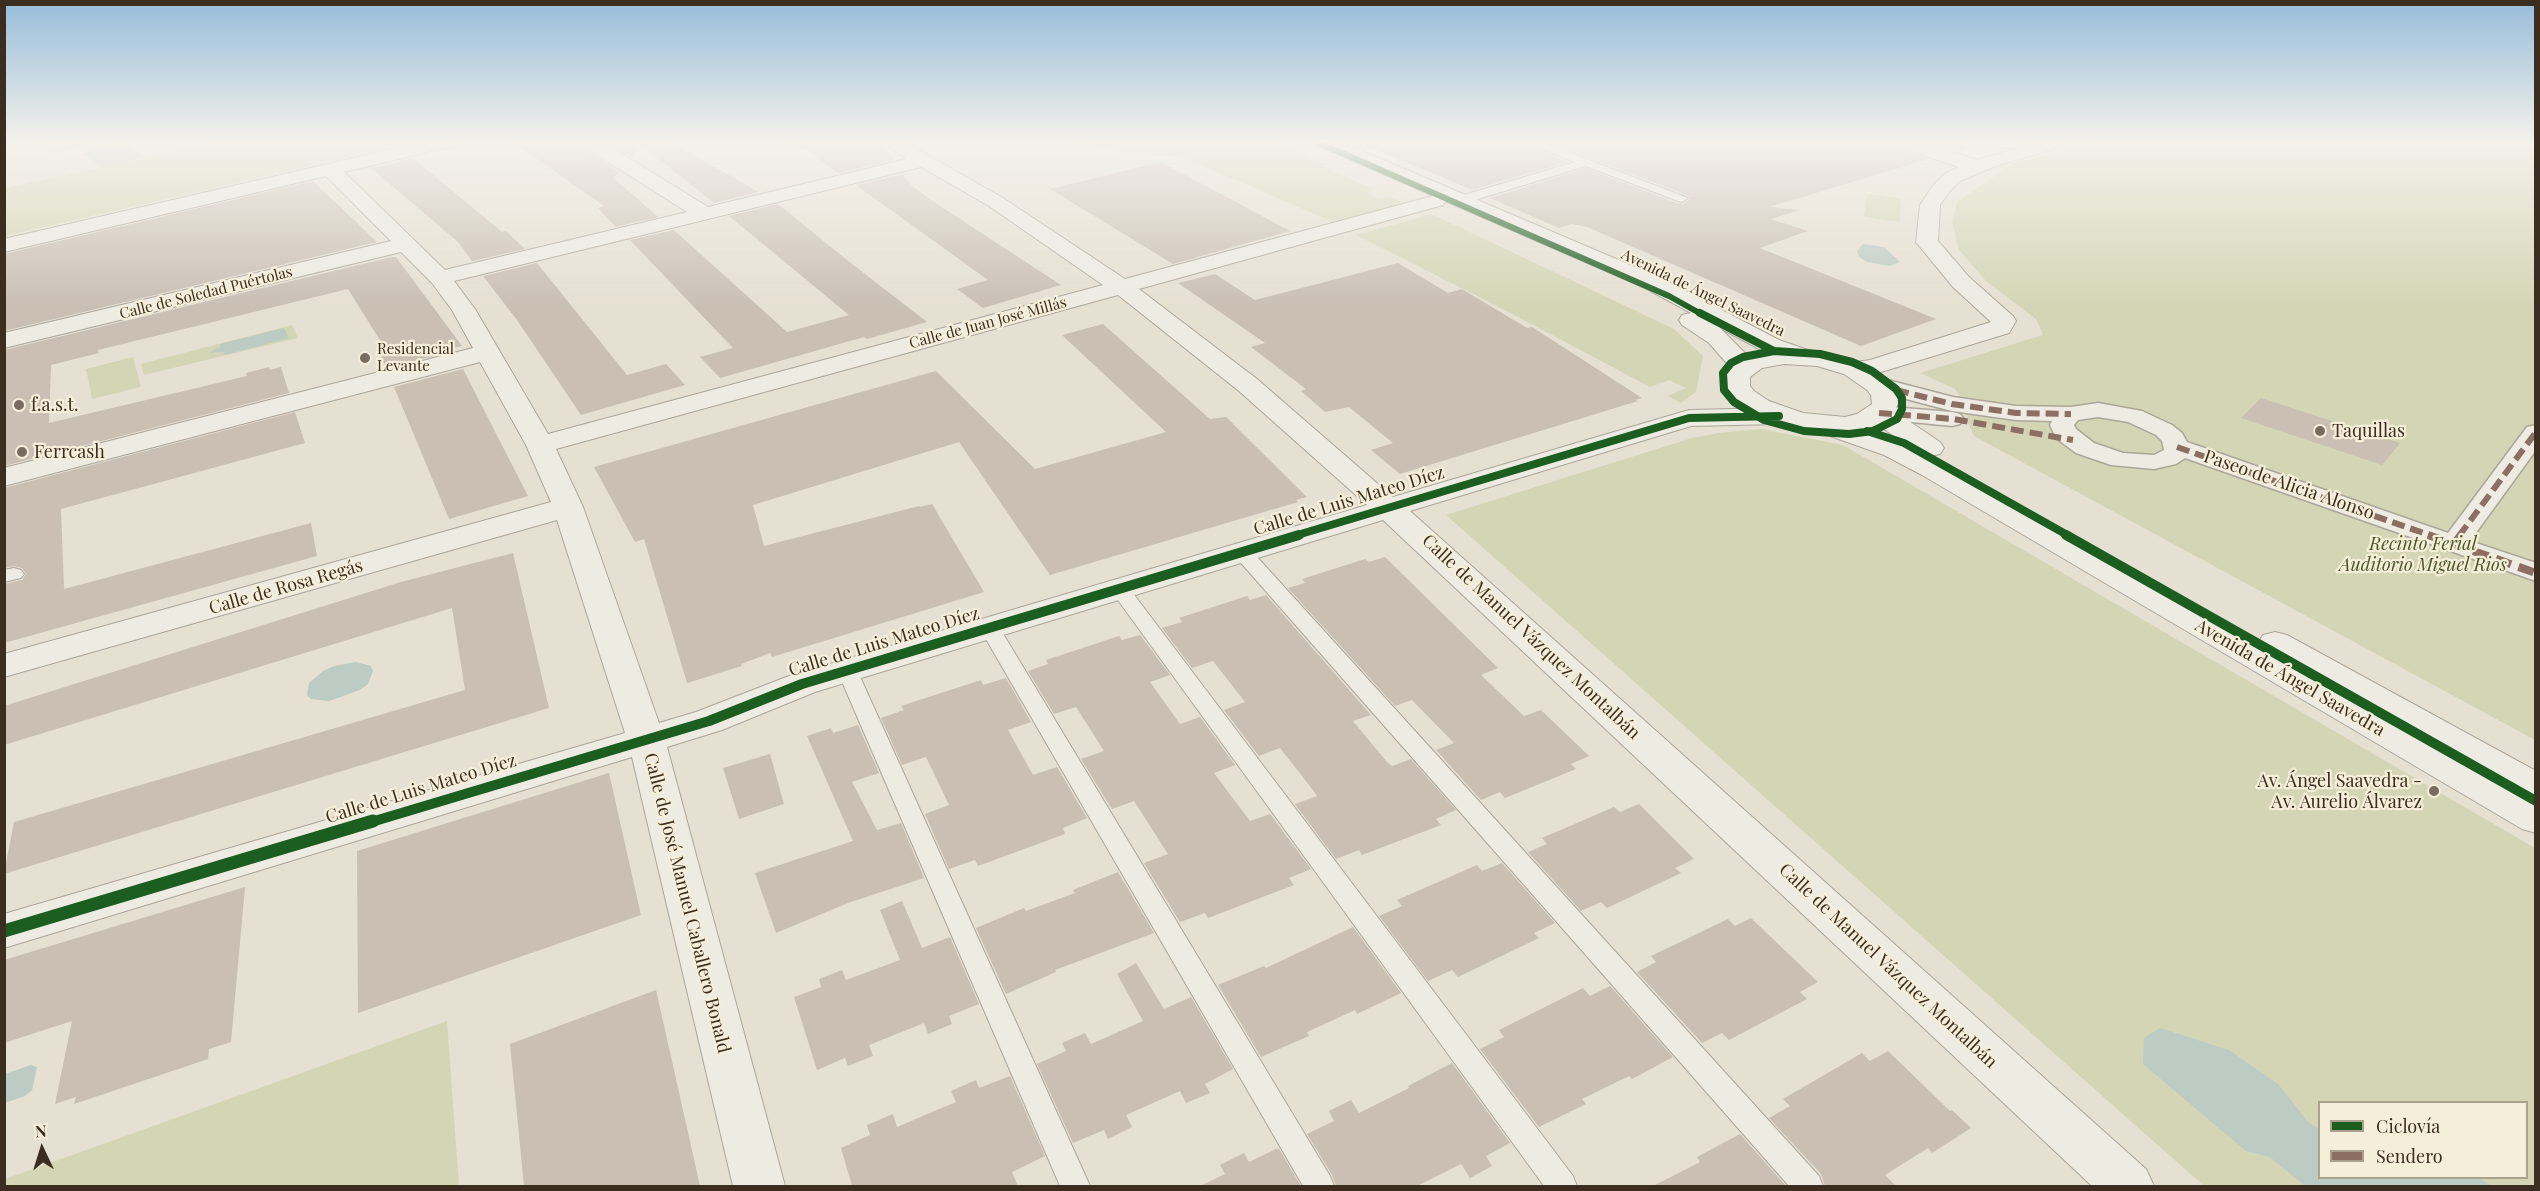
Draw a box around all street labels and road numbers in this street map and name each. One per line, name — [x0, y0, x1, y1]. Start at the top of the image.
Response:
street label: Avenida de Ángel Saavedra — [1618, 246, 1788, 340]
street label: Calle de Soledad Puértolas — [118, 263, 294, 323]
street label: Calle de Juan José Millás — [907, 293, 1069, 353]
street label: Paseo de Alicia Alonso — [2201, 446, 2377, 524]
street label: Calle de Luis Mateo Díez — [1251, 462, 1447, 540]
street label: Calle de Manuel Vázquez Montalbán — [1417, 530, 1645, 744]
street label: Calle de Rosa Regás — [206, 555, 366, 619]
street label: Calle de Luis Mateo Díez — [786, 603, 982, 681]
street label: Avenida de Ángel Saavedra — [2191, 615, 2389, 741]
street label: Calle de Luis Mateo Díez — [323, 750, 519, 828]
street label: Calle de José Manuel Caballero Bonald — [639, 751, 735, 1055]
street label: Calle de Manuel Vázquez Montalbán — [1774, 859, 2002, 1073]

